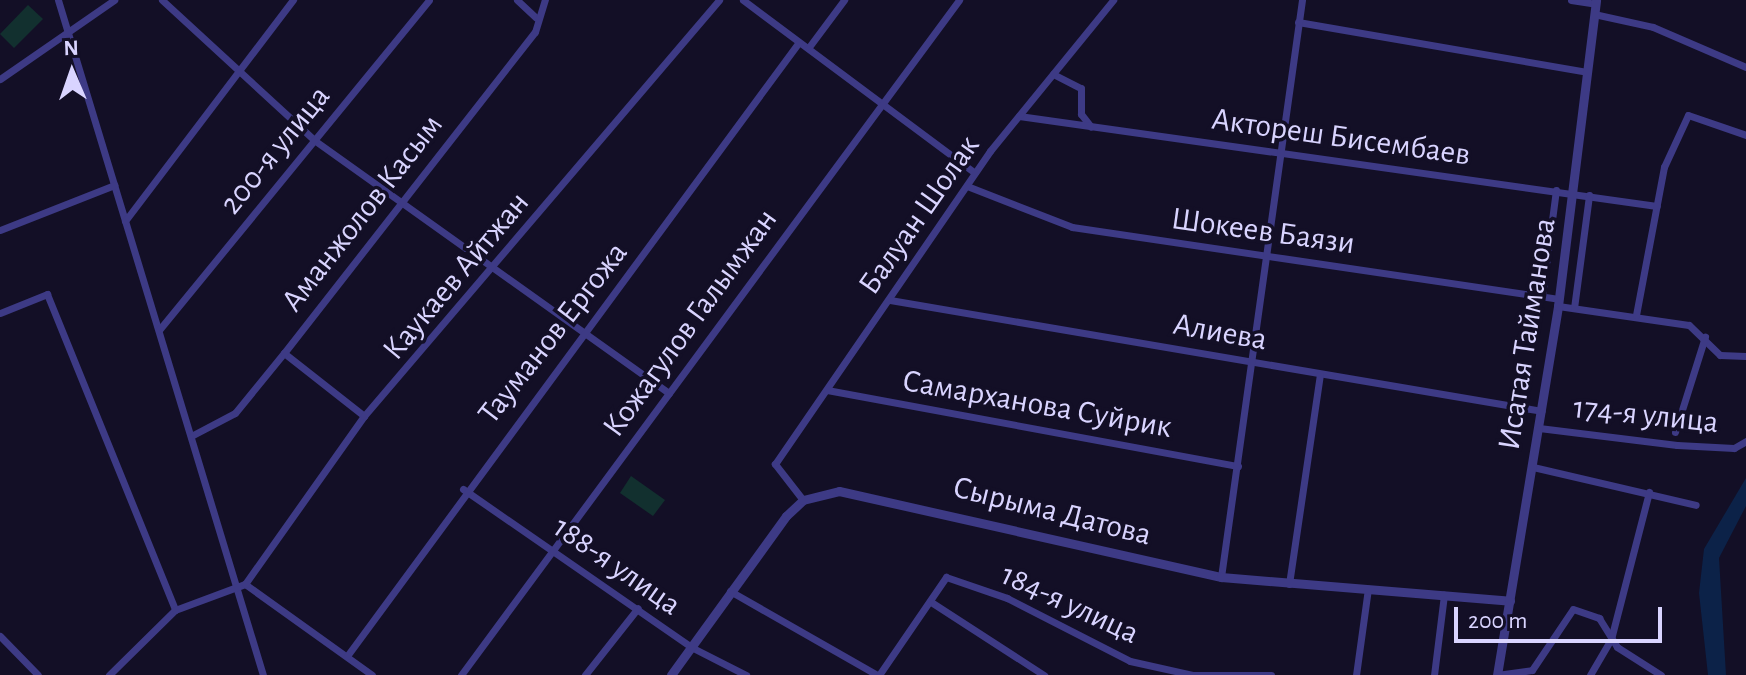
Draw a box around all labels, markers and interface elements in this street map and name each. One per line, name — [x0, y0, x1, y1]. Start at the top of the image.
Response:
north arrow — [32, 32, 112, 112]
text: N — [63, 37, 79, 59]
street label: 200-я улица — [212, 78, 338, 222]
street label: Актореш Бисембаев — [1209, 100, 1473, 174]
street label: Аманжолов Касым — [273, 107, 451, 319]
street label: Балуан Шолак — [850, 128, 988, 302]
street label: Каукаев Айтжан — [375, 184, 537, 368]
street label: Шокеев Баязи — [1169, 199, 1357, 263]
street label: Кожагулов Галымжан — [594, 202, 786, 444]
street label: Исатая Тайманова — [1490, 215, 1564, 453]
street label: Тауманов Ергожа — [470, 234, 636, 432]
street label: Алиева — [1170, 305, 1270, 359]
street label: Самарханова Суйрик — [899, 361, 1175, 447]
street label: 174-я улица — [1572, 388, 1720, 442]
street label: Сырыма Датова — [949, 468, 1155, 554]
street label: 188-я улица — [546, 508, 688, 624]
street label: 184-я улица — [995, 555, 1145, 653]
scale bar — [1458, 591, 1666, 641]
text: 200 m — [1468, 609, 1527, 633]

